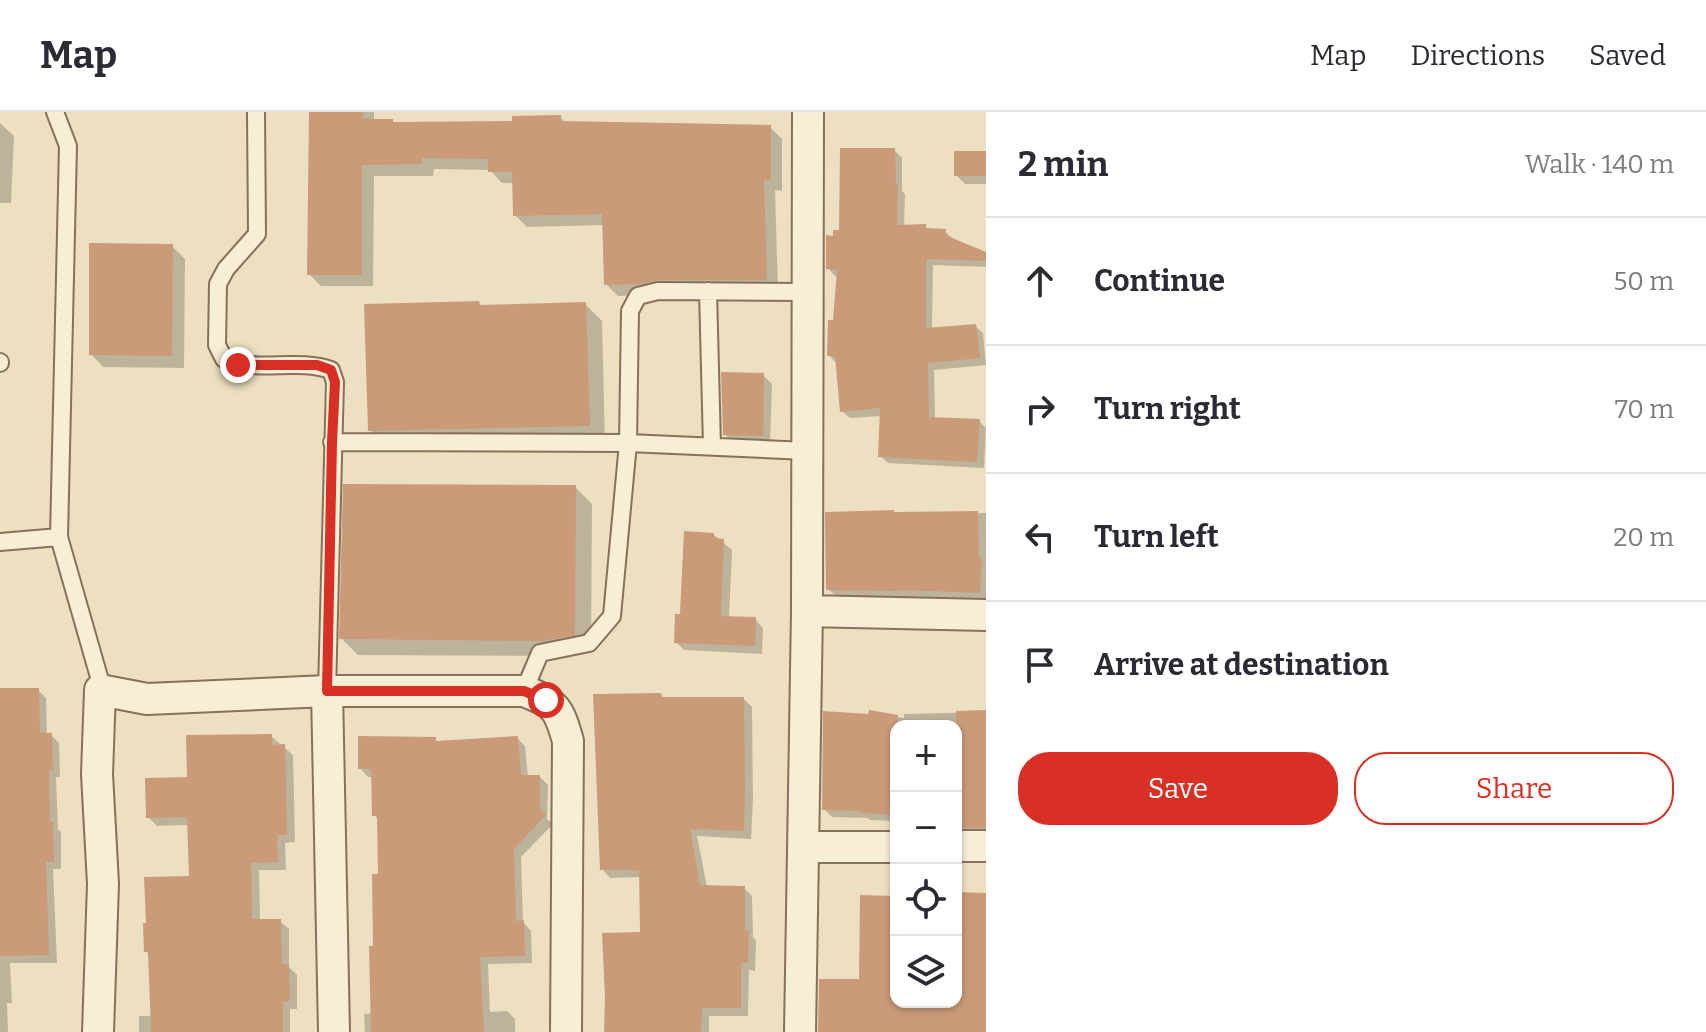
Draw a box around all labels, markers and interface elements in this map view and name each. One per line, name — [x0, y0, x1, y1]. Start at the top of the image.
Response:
text: Map — [40, 32, 117, 78]
text: Map — [1310, 39, 1366, 72]
text: Directions — [1410, 39, 1545, 72]
text: Saved — [1589, 39, 1666, 72]
text: 2 min — [1018, 144, 1108, 185]
text: Walk · 140 m — [1525, 149, 1674, 180]
icon: ahead — [1018, 259, 1062, 303]
text: Continue — [1094, 263, 1225, 299]
text: 50 m — [1613, 266, 1674, 297]
route end — [220, 347, 256, 383]
icon: right — [1018, 387, 1062, 431]
text: Turn right — [1094, 391, 1241, 427]
text: 70 m — [1615, 394, 1674, 425]
icon: left — [1018, 515, 1062, 559]
text: Turn left — [1094, 519, 1219, 555]
text: 20 m — [1613, 522, 1674, 553]
icon: arrive — [1018, 643, 1062, 687]
text: Arrive at destination — [1094, 647, 1389, 683]
route start — [528, 682, 564, 718]
map controls — [890, 720, 962, 1008]
button: + — [890, 720, 962, 792]
button: Save — [1018, 752, 1338, 825]
button: Share — [1354, 752, 1674, 825]
button: − — [890, 792, 962, 864]
button: locate — [890, 864, 962, 936]
button: layers — [890, 936, 962, 1008]

